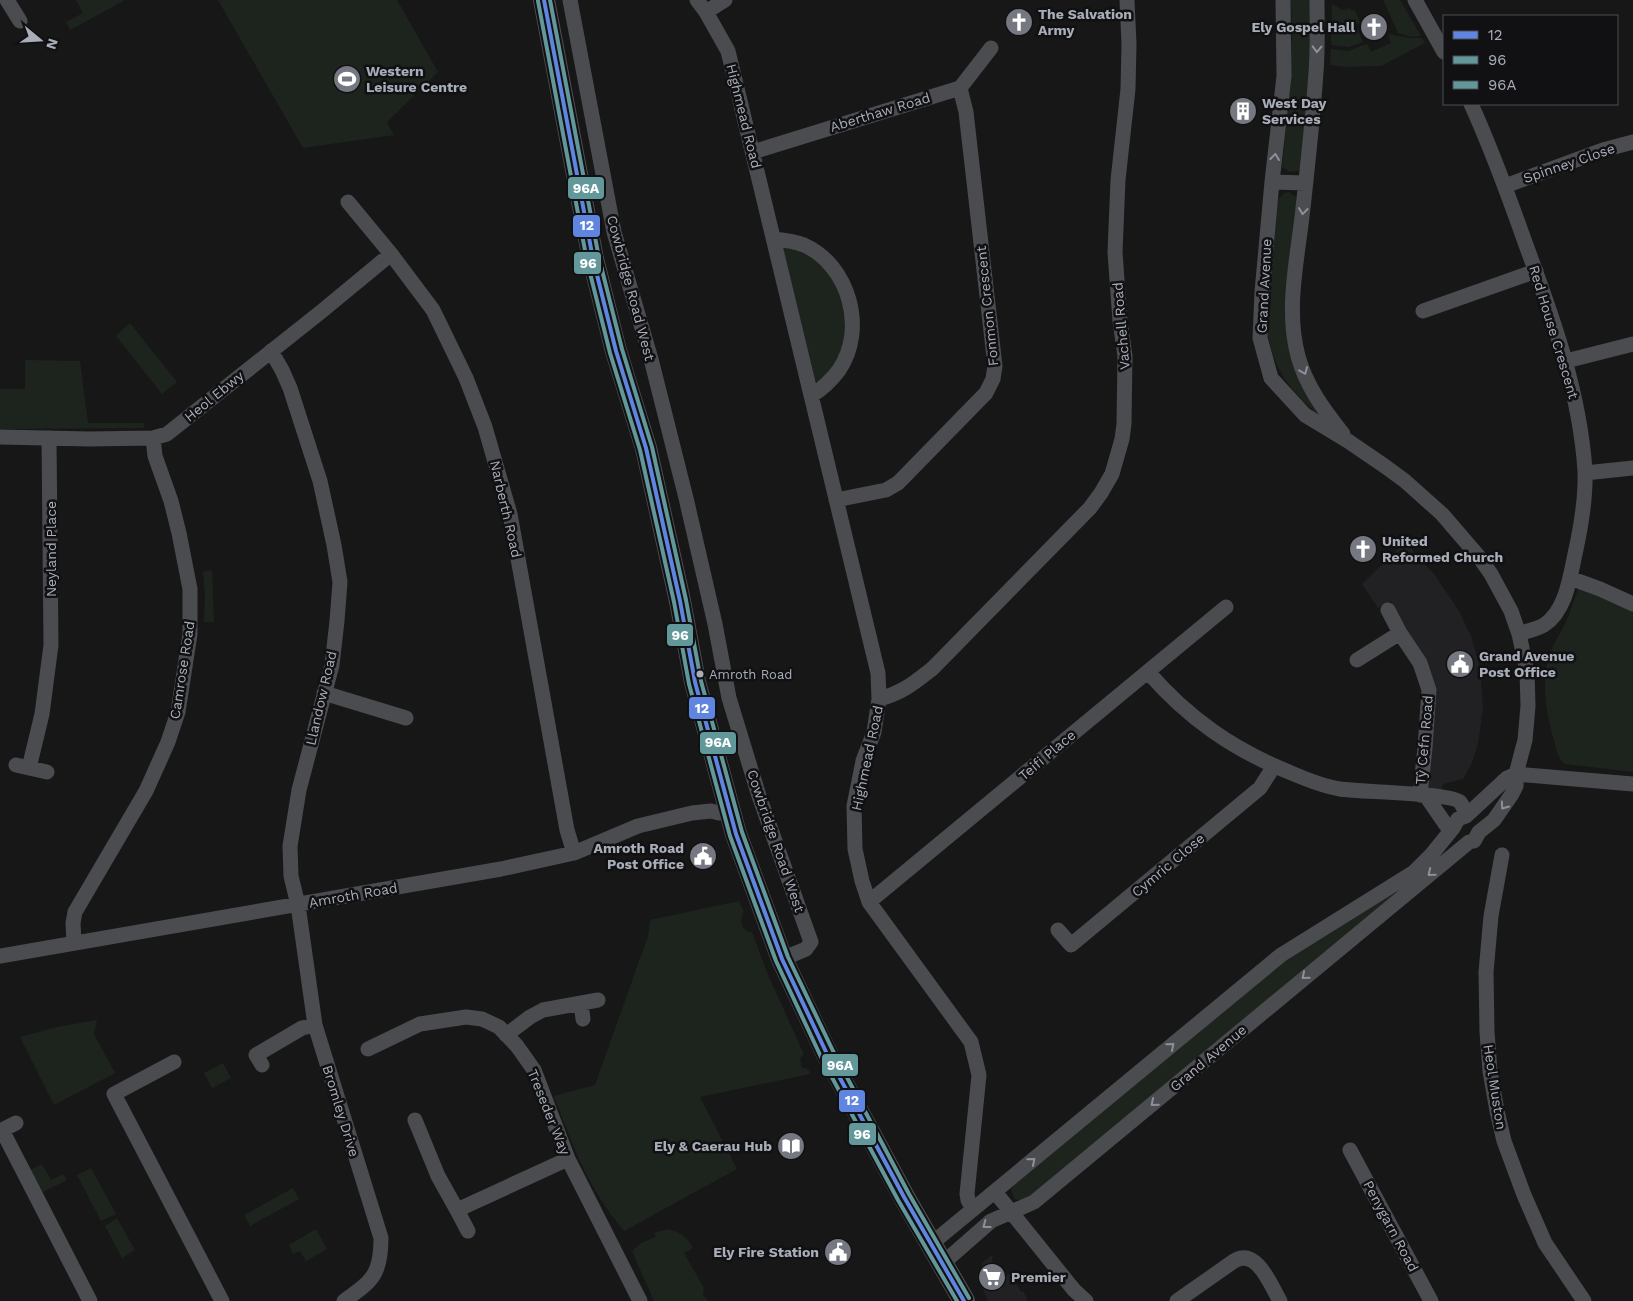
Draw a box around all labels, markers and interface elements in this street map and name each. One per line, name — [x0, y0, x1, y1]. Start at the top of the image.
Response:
place label: The Salvation Army — [1038, 6, 1132, 38]
church icon: The Salvation Army — [1004, 7, 1034, 37]
church icon: Ely Gospel Hall — [1359, 12, 1389, 42]
north arrow — [15, 15, 65, 65]
legend — [1443, 15, 1618, 105]
place label: Ely Gospel Hall — [1251, 19, 1355, 35]
text: 12 — [1488, 26, 1503, 44]
text: N — [43, 37, 62, 51]
one-way arrow — [1312, 45, 1322, 53]
text: 96 — [1488, 51, 1506, 69]
street label: Highmead Road — [723, 62, 765, 170]
place label: Western Leisure Centre — [366, 63, 467, 95]
sports icon: Western Leisure Centre — [332, 64, 362, 94]
text: 96A — [1488, 76, 1516, 94]
street label: Aberthaw Road — [828, 89, 932, 135]
place label: West Day Services — [1262, 95, 1327, 127]
building icon: West Day Services — [1228, 96, 1258, 126]
street label: Spinney Close — [1521, 140, 1617, 186]
one-way arrow — [1269, 152, 1280, 160]
line badge: 96A — [567, 176, 605, 200]
text: 96A — [573, 180, 600, 196]
one-way arrow — [1298, 207, 1309, 215]
line badge: 12 — [572, 214, 601, 238]
street label: Cowbridge Road West — [604, 214, 658, 362]
text: 12 — [580, 217, 594, 233]
street label: Grand Avenue — [1254, 238, 1274, 334]
street label: Fonmon Crescent — [973, 245, 1001, 367]
line badge: 96 — [573, 251, 602, 275]
text: 96 — [579, 255, 597, 271]
street label: Red House Crescent — [1526, 263, 1582, 401]
street label: Vachell Road — [1109, 282, 1133, 370]
one-way arrow — [1297, 366, 1308, 375]
street label: Heol Ebwy — [181, 367, 247, 425]
street label: Narberth Road — [487, 459, 525, 559]
street label: Neyland Place — [43, 501, 59, 597]
place label: United Reformed Church — [1382, 533, 1503, 565]
church icon: United Reformed Church — [1348, 534, 1378, 564]
street label: Camrose Road — [166, 620, 198, 720]
line badge: 96 — [666, 623, 694, 647]
text: 96 — [671, 627, 689, 643]
place label: Grand Avenue Post Office — [1479, 648, 1574, 680]
street label: Llandow Road — [302, 649, 340, 747]
public building icon: Grand Avenue Post Office — [1445, 649, 1475, 679]
place label: Amroth Road — [709, 667, 792, 682]
marker: Amroth Road — [695, 669, 705, 679]
street label: Tŷ Cefn Road — [1412, 695, 1436, 785]
line badge: 12 — [688, 696, 716, 720]
text: 12 — [695, 700, 709, 716]
street label: Highmead Road — [848, 704, 886, 812]
street label: Teifi Place — [1015, 727, 1079, 783]
line badge: 96A — [699, 731, 737, 755]
text: 96A — [705, 734, 732, 750]
street label: Cowbridge Road West — [744, 768, 808, 914]
one-way arrow — [1501, 800, 1510, 810]
street label: Cymric Close — [1128, 830, 1208, 900]
place label: Amroth Road Post Office — [593, 840, 684, 872]
public building icon: Amroth Road Post Office — [688, 841, 718, 871]
one-way arrow — [1427, 867, 1436, 876]
street label: Amroth Road — [307, 879, 399, 911]
one-way arrow — [1302, 971, 1311, 980]
street label: Grand Avenue — [1167, 1021, 1249, 1095]
one-way arrow — [1165, 1043, 1174, 1052]
street label: Heol Muston — [1480, 1043, 1510, 1131]
line badge: 96A — [821, 1053, 859, 1077]
text: 96A — [827, 1057, 854, 1073]
street label: Bromley Drive — [319, 1063, 363, 1159]
street label: Treseder Way — [525, 1067, 574, 1158]
line badge: 12 — [838, 1089, 866, 1113]
text: 12 — [845, 1092, 859, 1108]
one-way arrow — [1150, 1097, 1159, 1106]
line badge: 96 — [848, 1122, 877, 1146]
text: 96 — [853, 1126, 871, 1142]
library icon: Ely & Caerau Hub — [776, 1131, 806, 1161]
place label: Ely & Caerau Hub — [654, 1138, 772, 1154]
one-way arrow — [1026, 1159, 1035, 1167]
street label: Penygarn Road — [1360, 1178, 1422, 1274]
one-way arrow — [982, 1219, 992, 1228]
public building icon: Ely Fire Station — [823, 1237, 853, 1267]
place label: Ely Fire Station — [713, 1244, 819, 1260]
supermarket icon: Premier — [977, 1262, 1007, 1292]
place label: Premier — [1011, 1269, 1066, 1285]

